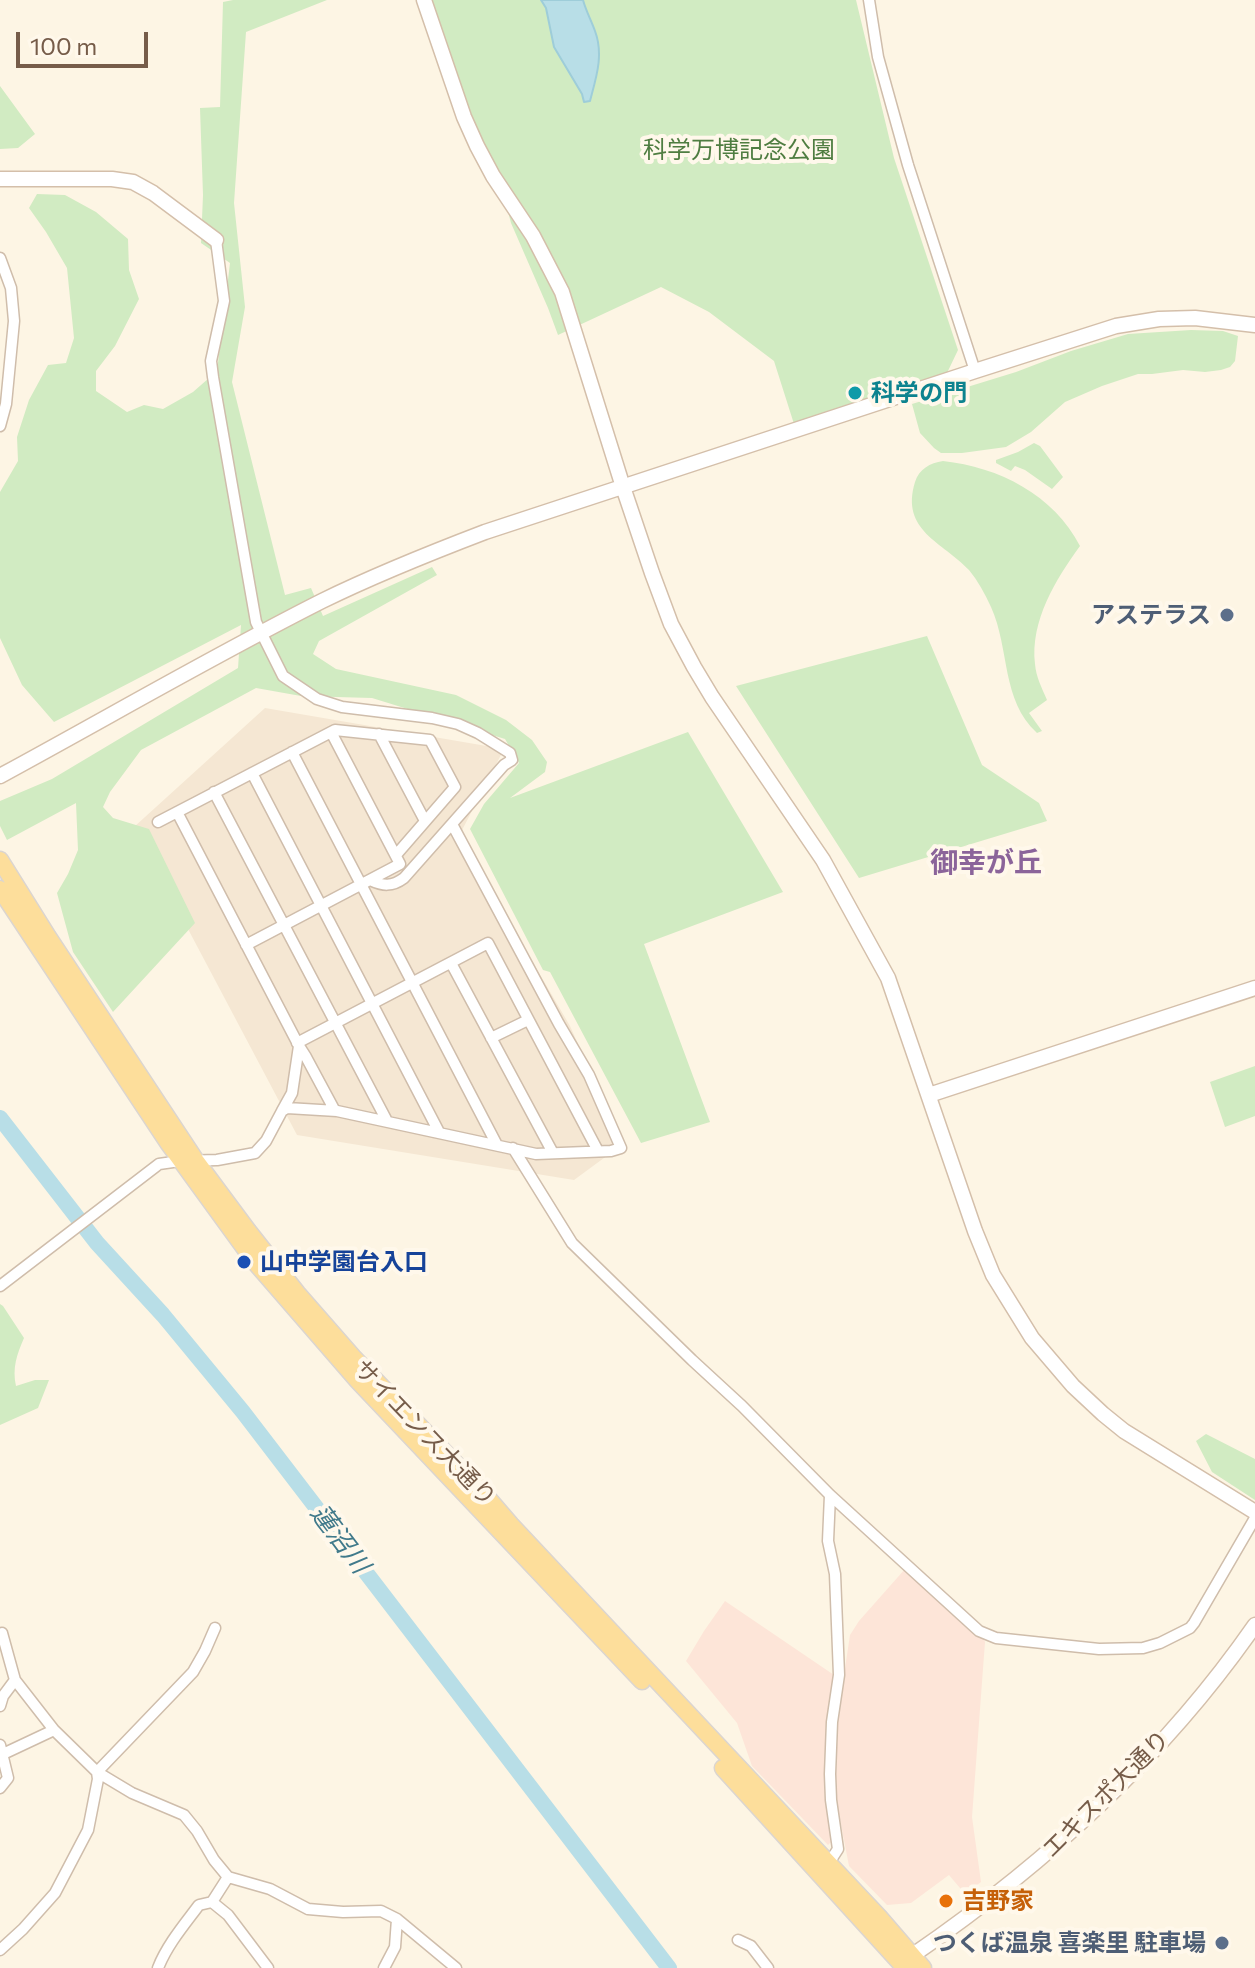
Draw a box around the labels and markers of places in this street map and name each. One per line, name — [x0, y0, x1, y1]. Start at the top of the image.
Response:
place label: 科学の門 — [871, 379, 967, 407]
marker: 科学の門 — [846, 384, 864, 402]
place label: アステラス — [1091, 601, 1211, 629]
marker: アステラス — [1218, 606, 1236, 624]
place label: 山中学園台入口 — [260, 1248, 428, 1276]
marker: 山中学園台入口 — [235, 1253, 253, 1271]
place label: 吉野家 — [962, 1887, 1034, 1915]
marker: 吉野家 — [937, 1892, 955, 1910]
place label: つくば温泉 喜楽里 駐車場 — [933, 1929, 1206, 1957]
marker: つくば温泉 喜楽里 駐車場 — [1213, 1934, 1231, 1952]

